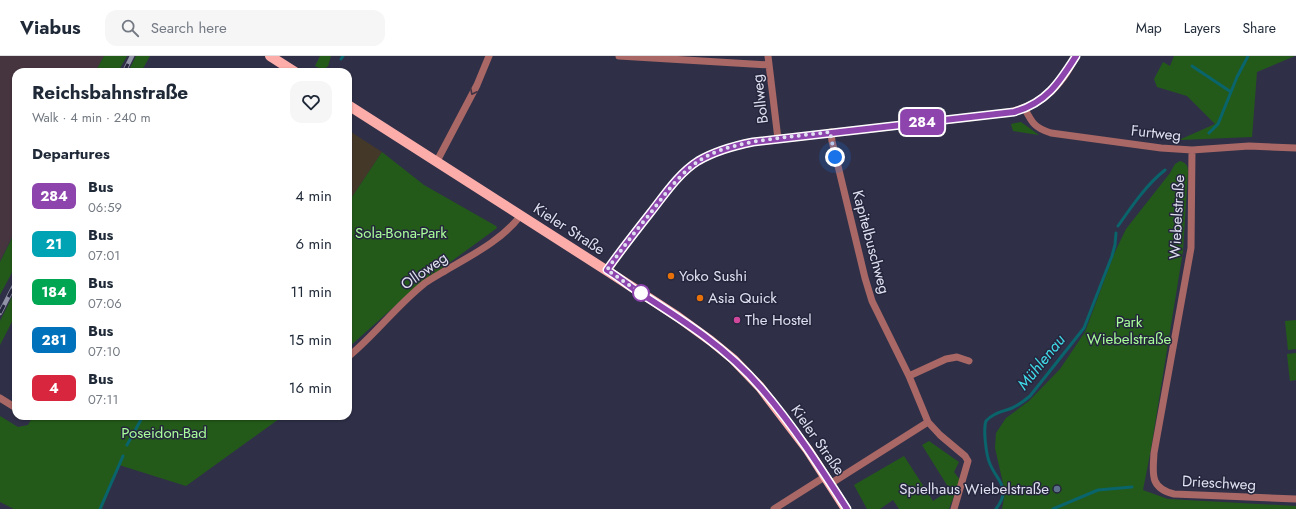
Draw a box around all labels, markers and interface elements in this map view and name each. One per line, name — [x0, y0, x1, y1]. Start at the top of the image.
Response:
search box — [105, 10, 385, 46]
text: Viabus — [20, 14, 81, 41]
icon: search — [119, 17, 141, 39]
text: Search here — [151, 17, 227, 39]
text: Map — [1136, 18, 1162, 38]
text: Layers — [1184, 18, 1220, 38]
text: Share — [1242, 18, 1276, 38]
street label: Bollweg — [746, 73, 774, 125]
text: Reichsbahnstraße — [32, 79, 188, 106]
button: heart — [290, 81, 332, 123]
one-way arrow — [471, 88, 478, 95]
text: Walk · 4 min · 240 m — [32, 108, 151, 127]
line badge: 284 — [899, 109, 945, 135]
text: 284 — [908, 112, 936, 132]
street label: Furtweg — [1130, 119, 1182, 147]
text: Departures — [32, 143, 110, 165]
your location — [825, 147, 845, 167]
street label: Wiebelstraße — [1164, 174, 1190, 260]
text: Bus — [88, 176, 113, 198]
text: 4 min — [295, 185, 332, 207]
text: 284 — [40, 186, 68, 206]
street label: Kapitelbuschweg — [847, 188, 895, 296]
text: 06:59 — [88, 198, 122, 217]
street label: Kieler Straße — [529, 198, 609, 261]
park label: Sola-Bona-Park — [355, 222, 447, 244]
text: Bus — [88, 224, 113, 246]
text: 6 min — [295, 233, 332, 255]
text: 21 — [46, 234, 62, 254]
text: 07:01 — [88, 246, 120, 265]
street label: Olloweg — [396, 247, 452, 295]
place label: Yoko Sushi — [679, 265, 747, 287]
marker: Yoko Sushi — [666, 271, 676, 281]
text: Bus — [88, 272, 113, 294]
text: 11 min — [291, 281, 332, 303]
text: 184 — [41, 282, 67, 302]
unlabelled marker — [632, 284, 650, 302]
place label: Asia Quick — [708, 287, 777, 309]
marker: Asia Quick — [695, 293, 705, 303]
text: 07:06 — [88, 294, 122, 313]
place label: The Hostel — [745, 309, 812, 331]
park label: Park Wiebelstraße — [1087, 311, 1171, 350]
marker: The Hostel — [732, 315, 742, 325]
text: Bus — [88, 320, 113, 342]
text: 15 min — [289, 329, 332, 351]
water label: Mühlenau — [1011, 329, 1071, 395]
text: 281 — [41, 330, 67, 350]
text: 07:10 — [88, 342, 120, 361]
text: Bus — [88, 368, 113, 390]
text: 16 min — [289, 377, 332, 399]
text: 4 — [49, 378, 59, 398]
text: 07:11 — [88, 390, 118, 409]
street label: Kieler Straße — [786, 400, 850, 480]
park label: Poseidon-Bad — [121, 422, 207, 444]
street label: Drieschweg — [1181, 470, 1257, 496]
place label: Spielhaus Wiebelstraße — [899, 478, 1049, 500]
marker: Spielhaus Wiebelstraße — [1052, 484, 1062, 494]

